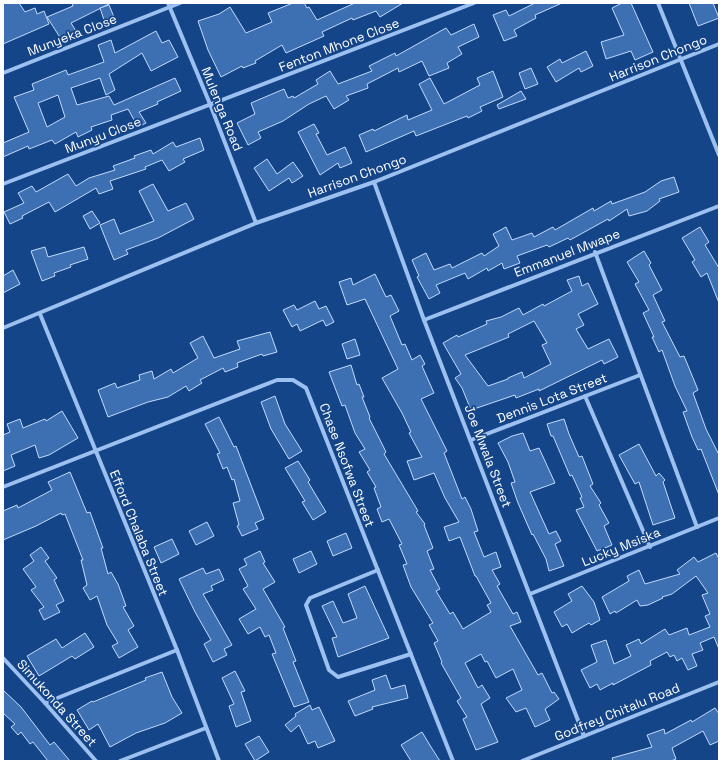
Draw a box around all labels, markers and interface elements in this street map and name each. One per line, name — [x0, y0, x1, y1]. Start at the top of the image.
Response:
street label: Munyeka Close — [25, 10, 119, 60]
street label: Fenton Mhone Close — [276, 14, 402, 76]
street label: Harrison Chongo — [607, 31, 709, 85]
street label: Mulenga Road — [197, 64, 247, 154]
street label: Munyu Close — [62, 113, 144, 157]
street label: Harrison Chongo — [305, 150, 409, 202]
street label: Emmanuel Mwape — [512, 225, 622, 281]
street label: Dennis Lota Street — [494, 369, 610, 427]
street label: Chase Nsofwa Street — [316, 401, 379, 529]
street label: Joe Mwala Street — [460, 402, 516, 510]
street label: Efford Chalaba Street — [106, 467, 172, 599]
street label: Lucky Msiska — [579, 523, 663, 571]
street label: Simukonda Street — [13, 656, 101, 750]
street label: Godfrey Chitalu Road — [552, 679, 682, 745]

